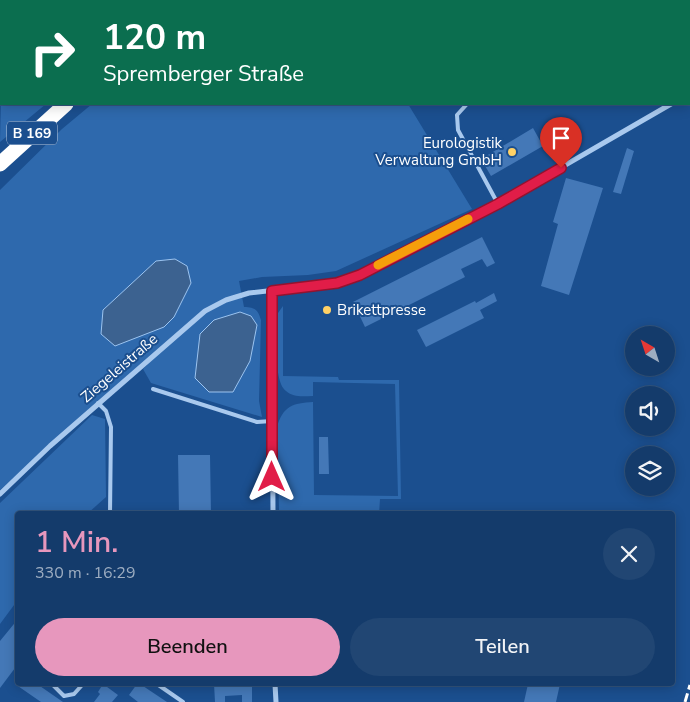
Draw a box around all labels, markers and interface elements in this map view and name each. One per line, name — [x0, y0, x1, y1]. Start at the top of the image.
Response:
text: 120 m — [103, 14, 206, 61]
icon: right — [20, 20, 85, 85]
text: Spremberger Straße — [103, 59, 304, 89]
pin — [540, 117, 582, 168]
road number: B 169 — [7, 122, 57, 144]
icon: arrive — [547, 124, 575, 152]
place label: Eurologistik Verwaltung GmbH — [374, 133, 502, 170]
marker: Eurologistik Verwaltung GmbH — [506, 146, 518, 158]
place label: Brikettpresse — [337, 300, 426, 320]
marker: Brikettpresse — [321, 304, 333, 316]
north arrow — [625, 326, 675, 376]
map controls — [625, 326, 675, 496]
street label: Ziegeleistraße — [76, 329, 162, 407]
button: sound — [625, 386, 675, 436]
button: layers — [625, 446, 675, 496]
position arrow — [245, 450, 297, 502]
text: 1 Min. — [35, 522, 118, 563]
button: close — [603, 528, 655, 580]
text: 330 m · 16:29 — [35, 562, 136, 584]
button: Beenden — [35, 618, 340, 676]
button: Teilen — [350, 618, 655, 676]

